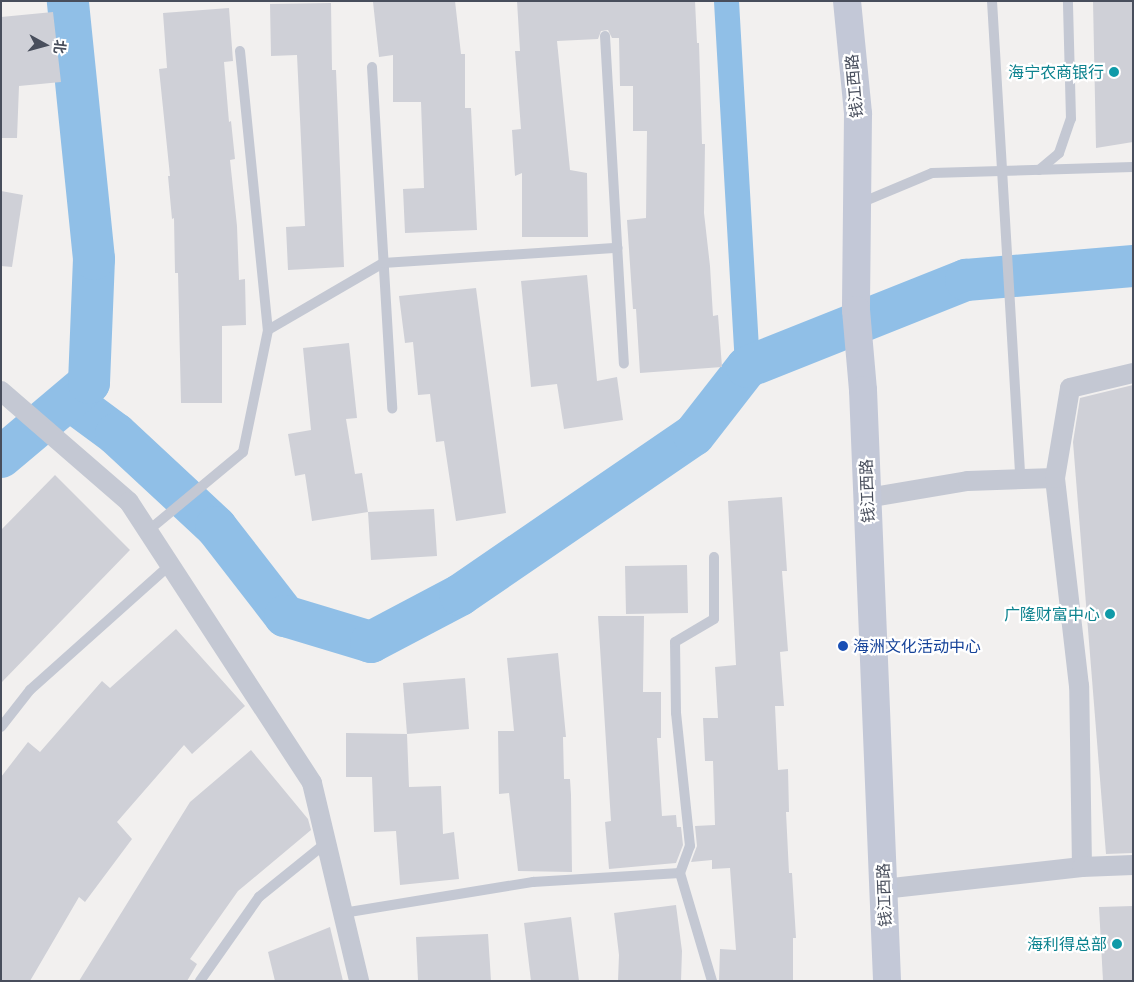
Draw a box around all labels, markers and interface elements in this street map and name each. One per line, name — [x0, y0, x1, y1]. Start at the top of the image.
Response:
north arrow — [20, 20, 70, 70]
text: 北 — [51, 39, 70, 55]
street label: 钱江西路 — [842, 53, 866, 119]
place label: 海宁农商银行 — [1008, 62, 1104, 82]
marker: 海宁农商银行 — [1108, 66, 1120, 78]
street label: 钱江西路 — [856, 459, 878, 523]
place label: 广隆财富中心 — [1004, 604, 1100, 624]
marker: 广隆财富中心 — [1104, 608, 1116, 620]
place label: 海洲文化活动中心 — [853, 636, 981, 656]
marker: 海洲文化活动中心 — [837, 640, 849, 652]
street label: 钱江西路 — [873, 863, 895, 927]
place label: 海利得总部 — [1027, 934, 1107, 954]
marker: 海利得总部 — [1111, 938, 1123, 950]

